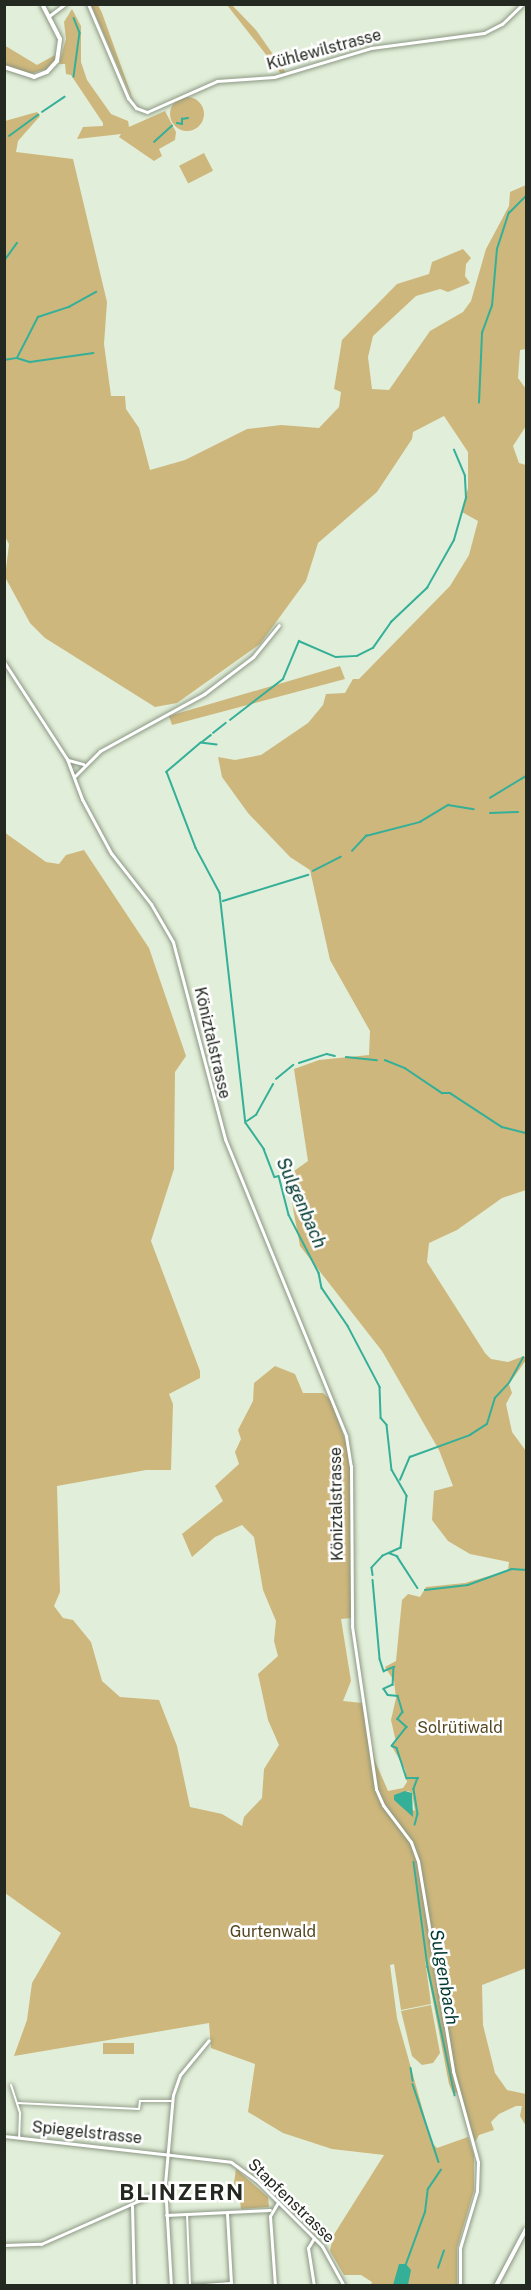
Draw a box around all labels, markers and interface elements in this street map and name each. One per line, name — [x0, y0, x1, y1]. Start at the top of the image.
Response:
street label: Kühlewilstrasse — [265, 25, 383, 75]
street label: Köniztalstrasse — [190, 985, 234, 1101]
water label: Sulgenbach — [271, 1154, 331, 1252]
street label: Köniztalstrasse — [326, 1447, 348, 1561]
park label: Solrütiwald — [417, 1718, 503, 1738]
park label: Gurtenwald — [230, 1922, 316, 1942]
water label: Sulgenbach — [425, 1927, 463, 2027]
street label: Spiegelstrasse — [31, 2118, 143, 2148]
street label: Stapfenstrasse — [244, 2155, 338, 2247]
district label: BLINZERN — [119, 2180, 245, 2206]

